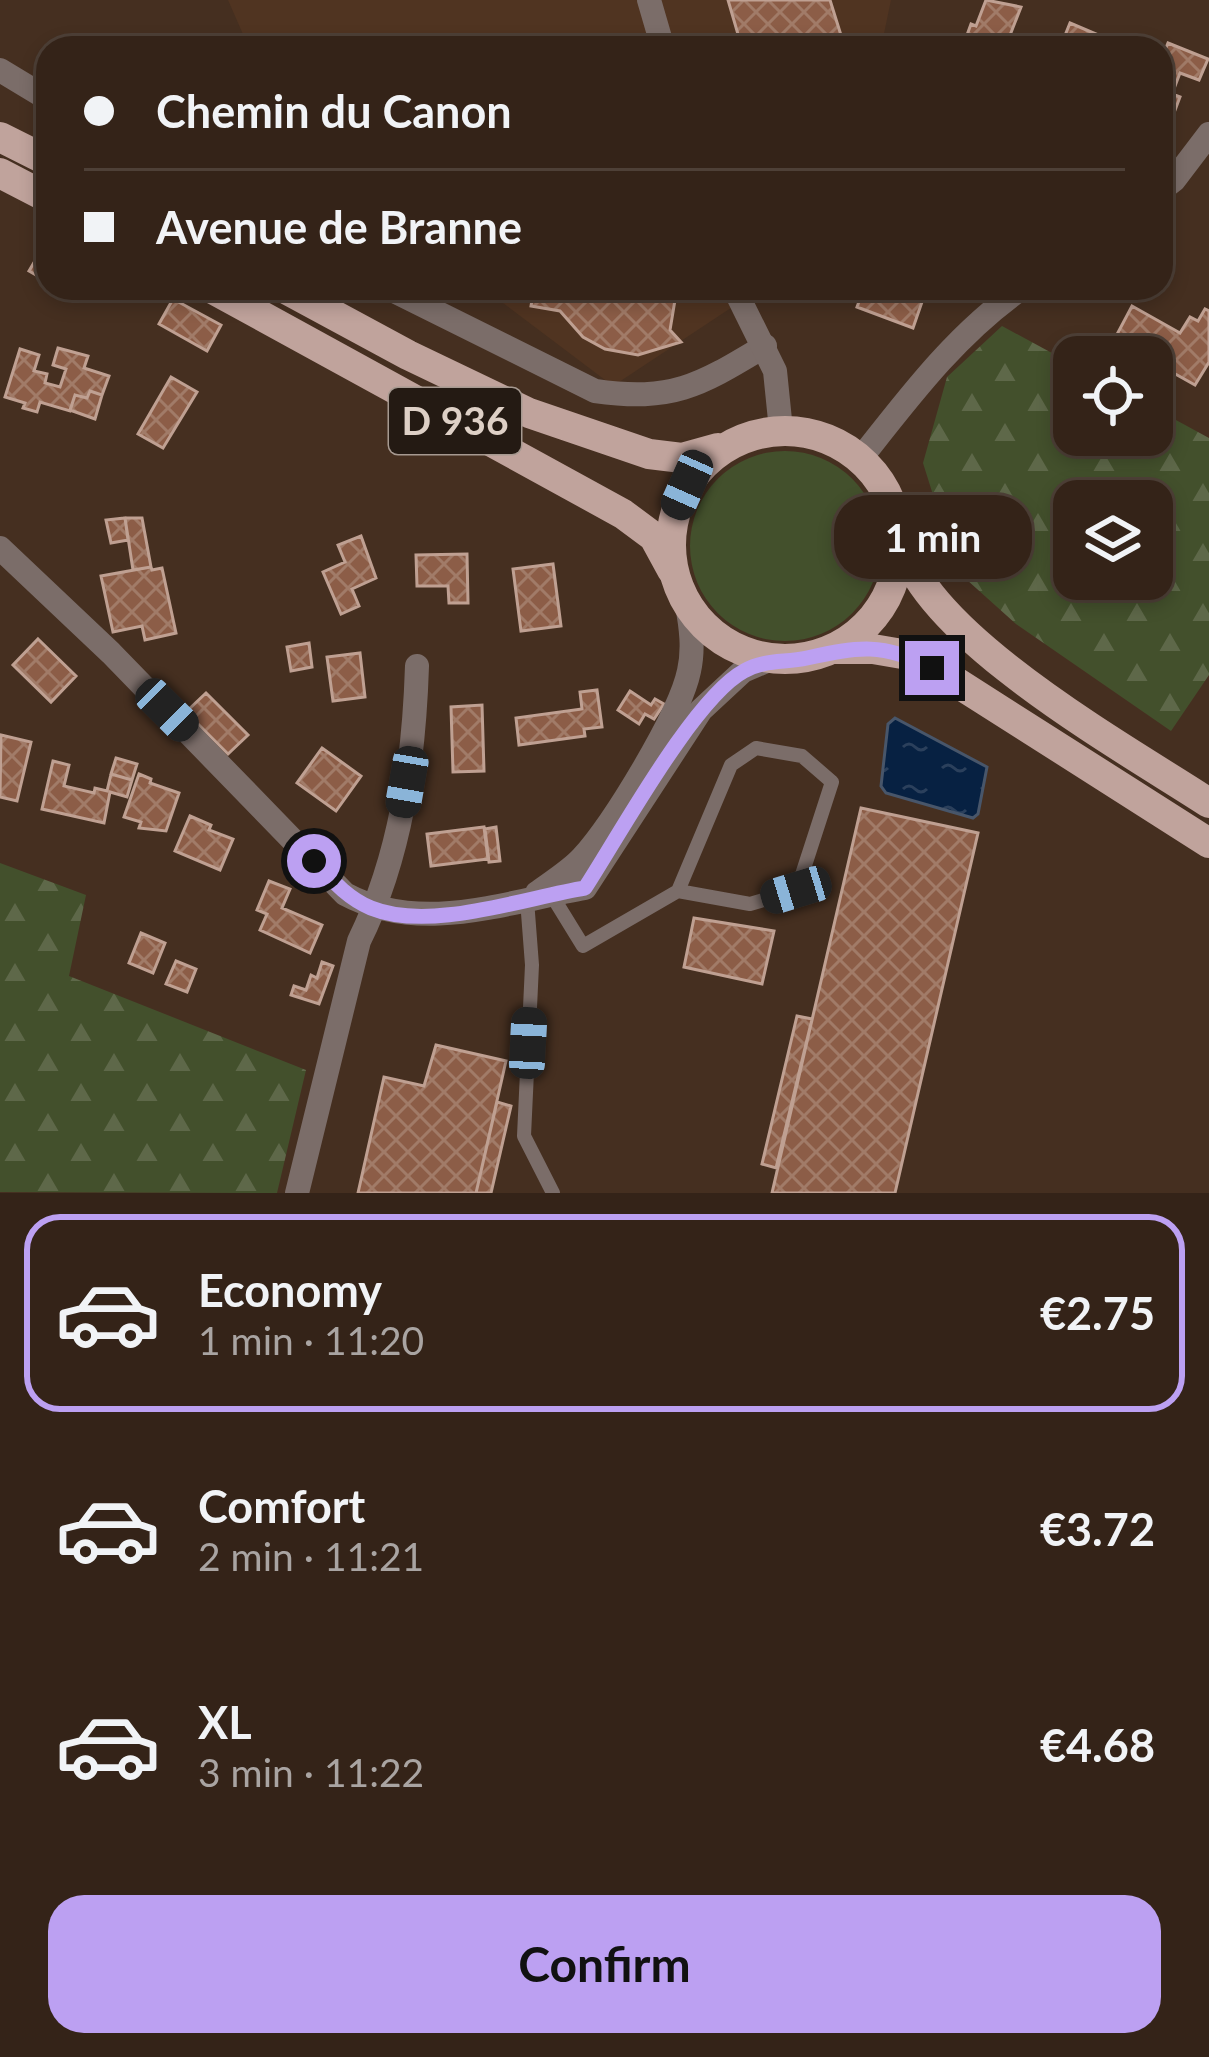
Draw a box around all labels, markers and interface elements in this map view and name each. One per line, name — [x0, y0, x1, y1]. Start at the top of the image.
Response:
text: Chemin du Canon — [156, 84, 512, 138]
text: Avenue de Branne — [156, 200, 522, 254]
map controls — [1053, 336, 1173, 600]
button: locate — [1053, 336, 1173, 456]
road number: D 936 — [389, 388, 521, 454]
car — [656, 445, 718, 525]
button: layers — [1053, 480, 1173, 600]
callout: 1 min — [833, 494, 1031, 578]
text: 1 min — [885, 514, 981, 560]
route end — [905, 641, 959, 695]
car — [129, 672, 205, 748]
car — [383, 743, 431, 821]
route start — [287, 834, 341, 888]
car — [756, 862, 836, 918]
car — [508, 1006, 548, 1080]
icon: car — [54, 1259, 162, 1367]
text: Economy — [198, 1263, 382, 1317]
text: €2.75 — [1040, 1286, 1155, 1340]
text: 1 min · 11:20 — [198, 1317, 424, 1363]
icon: car — [54, 1475, 162, 1583]
text: Comfort — [198, 1479, 365, 1533]
text: €3.72 — [1040, 1502, 1155, 1556]
text: 2 min · 11:21 — [198, 1533, 424, 1579]
icon: car — [54, 1691, 162, 1799]
text: XL — [198, 1695, 252, 1749]
text: €4.68 — [1040, 1718, 1155, 1772]
text: 3 min · 11:22 — [198, 1749, 424, 1795]
button: Confirm — [48, 1895, 1161, 2033]

